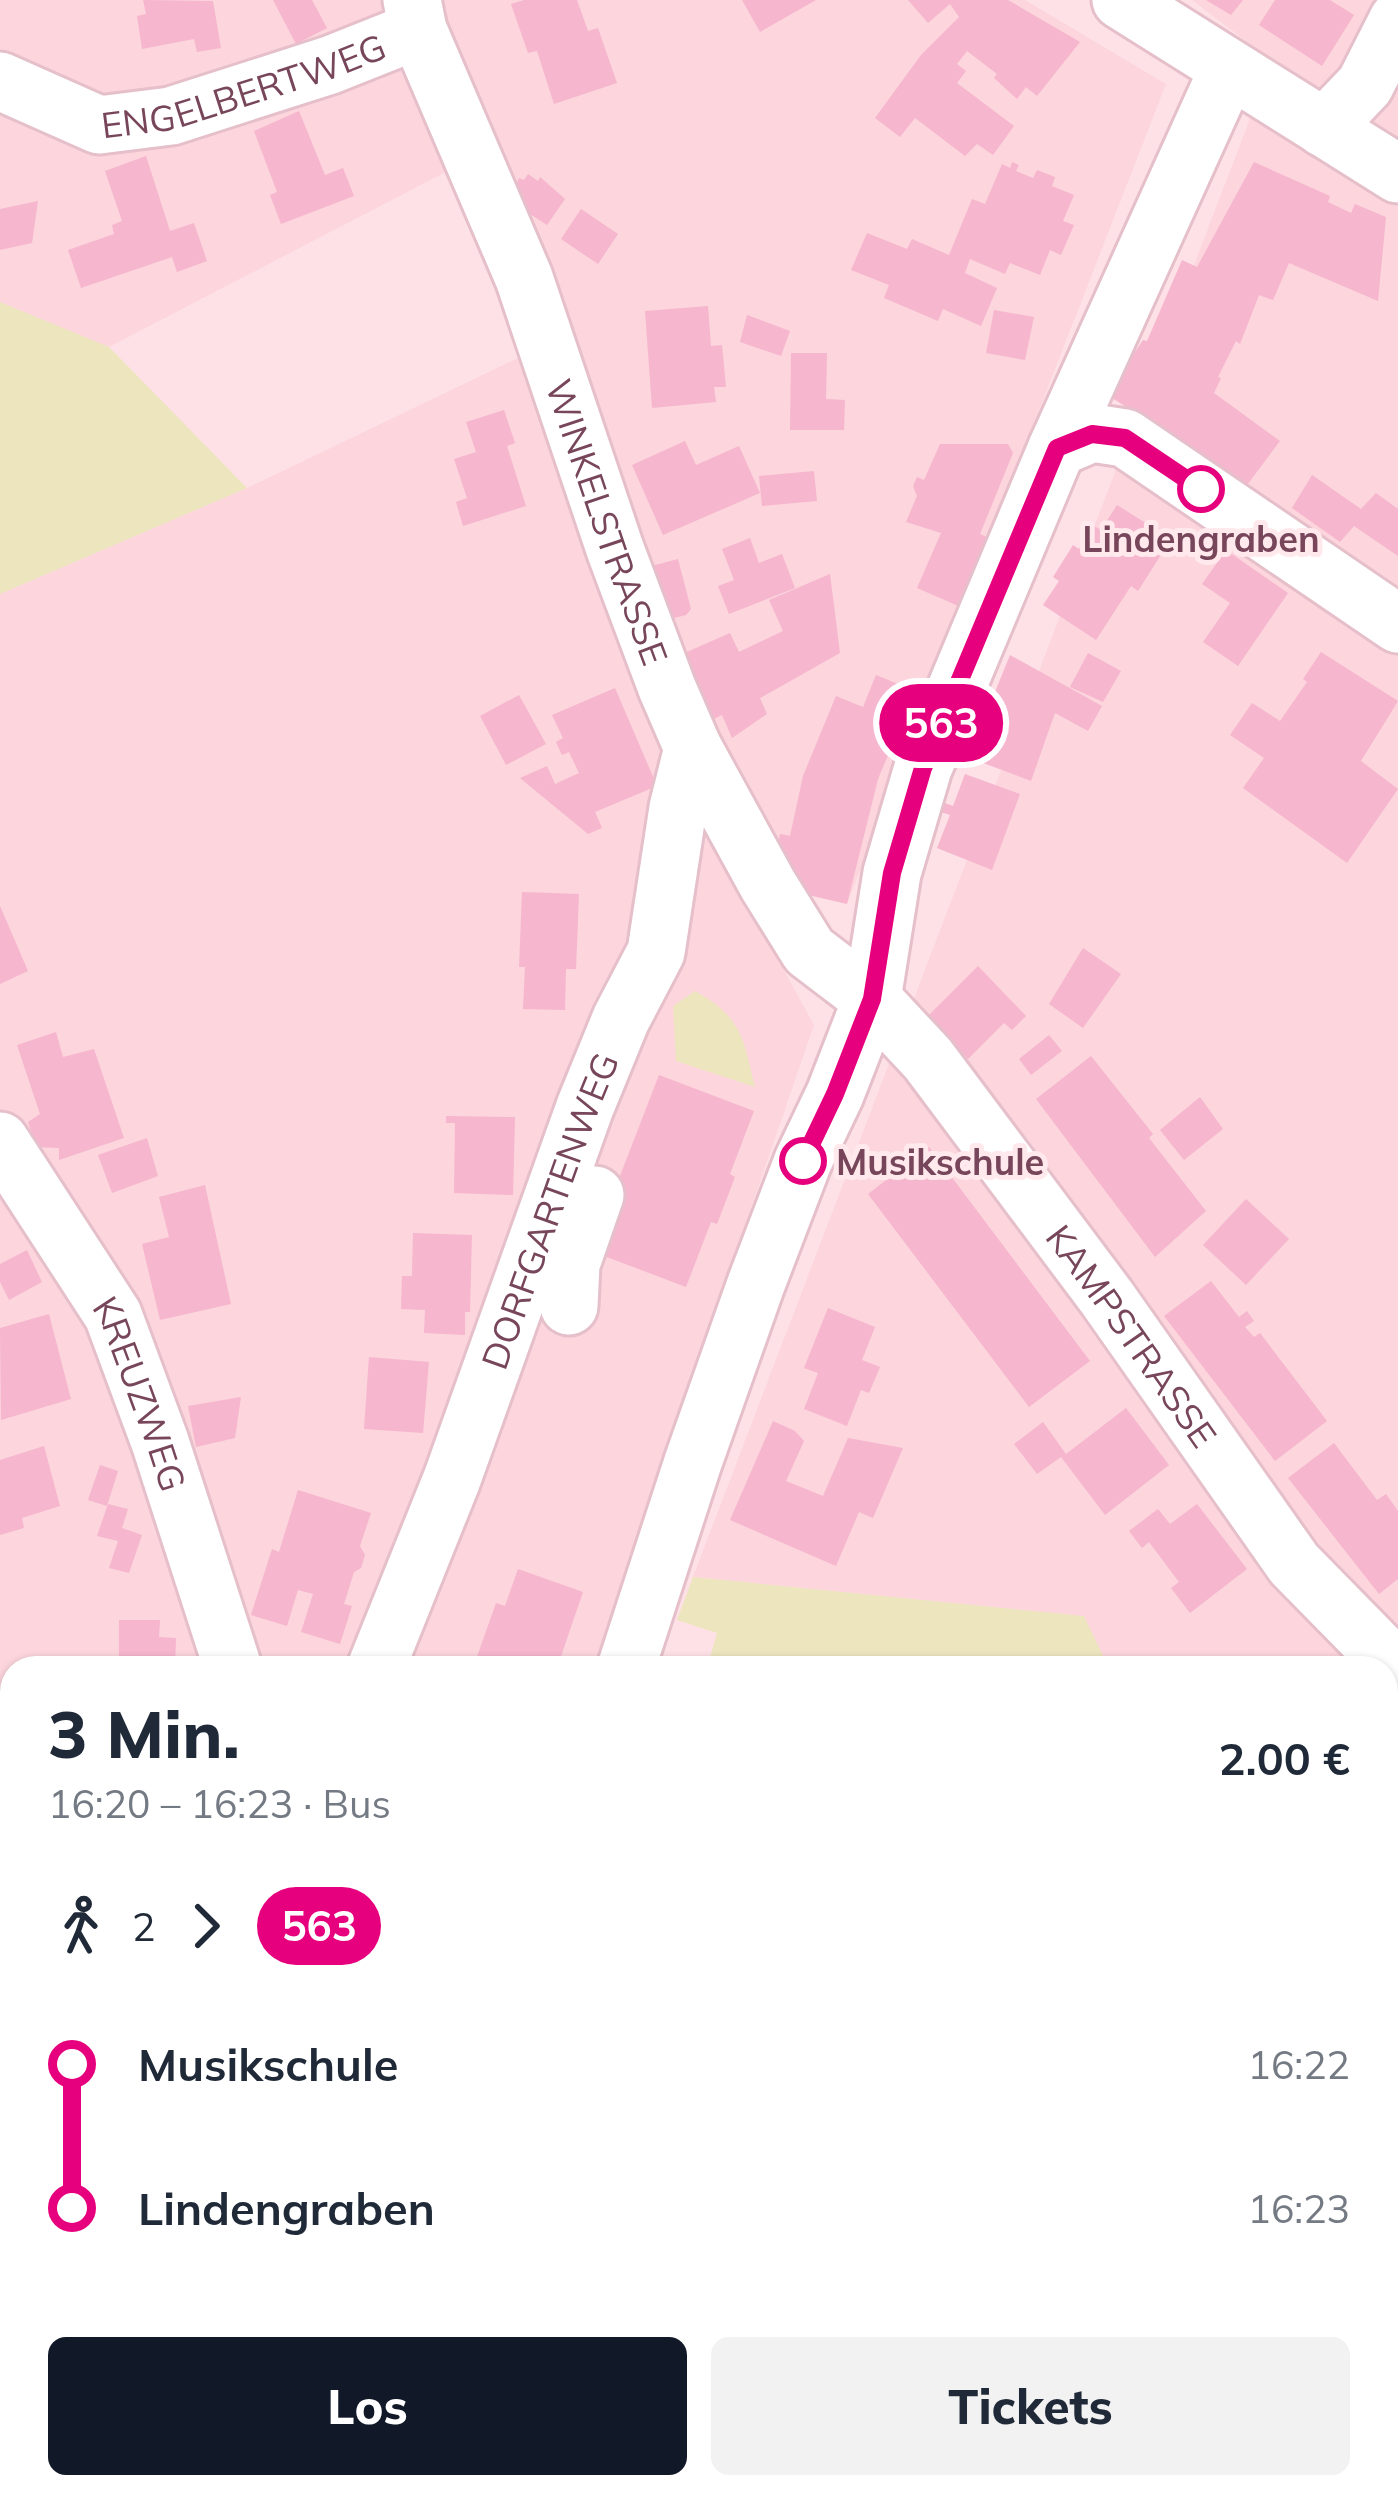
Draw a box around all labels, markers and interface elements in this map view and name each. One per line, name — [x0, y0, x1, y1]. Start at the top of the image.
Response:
street label: ENGELBERTWEG — [99, 23, 392, 147]
street label: WINKELSTRASSE — [537, 373, 679, 671]
marker: Lindengraben — [1179, 467, 1223, 511]
place label: Lindengraben — [1082, 516, 1320, 561]
line badge: 563 — [872, 684, 1010, 762]
text: 563 — [903, 696, 979, 749]
street label: DORFGARTENWEG — [471, 1046, 627, 1375]
marker: Musikschule — [781, 1139, 825, 1183]
place label: Musikschule — [836, 1139, 1044, 1184]
street label: KAMPSTRASSE — [1037, 1215, 1227, 1456]
street label: KREUZWEG — [84, 1287, 197, 1497]
text: 3 Min. — [48, 1692, 240, 1775]
text: 2.00 € — [1219, 1730, 1350, 1786]
text: 16:20 – 16:23 · Bus — [48, 1779, 391, 1828]
icon: walk — [48, 1893, 114, 1959]
icon: forward — [173, 1893, 239, 1959]
text: 563 — [281, 1899, 357, 1952]
text: 2 — [132, 1902, 155, 1951]
text: Musikschule — [138, 2036, 398, 2092]
text: 16:22 — [1248, 2040, 1350, 2089]
text: Lindengraben — [138, 2180, 435, 2236]
text: 16:23 — [1248, 2184, 1350, 2233]
button: Los — [48, 2337, 687, 2475]
button: Tickets — [711, 2337, 1350, 2475]

